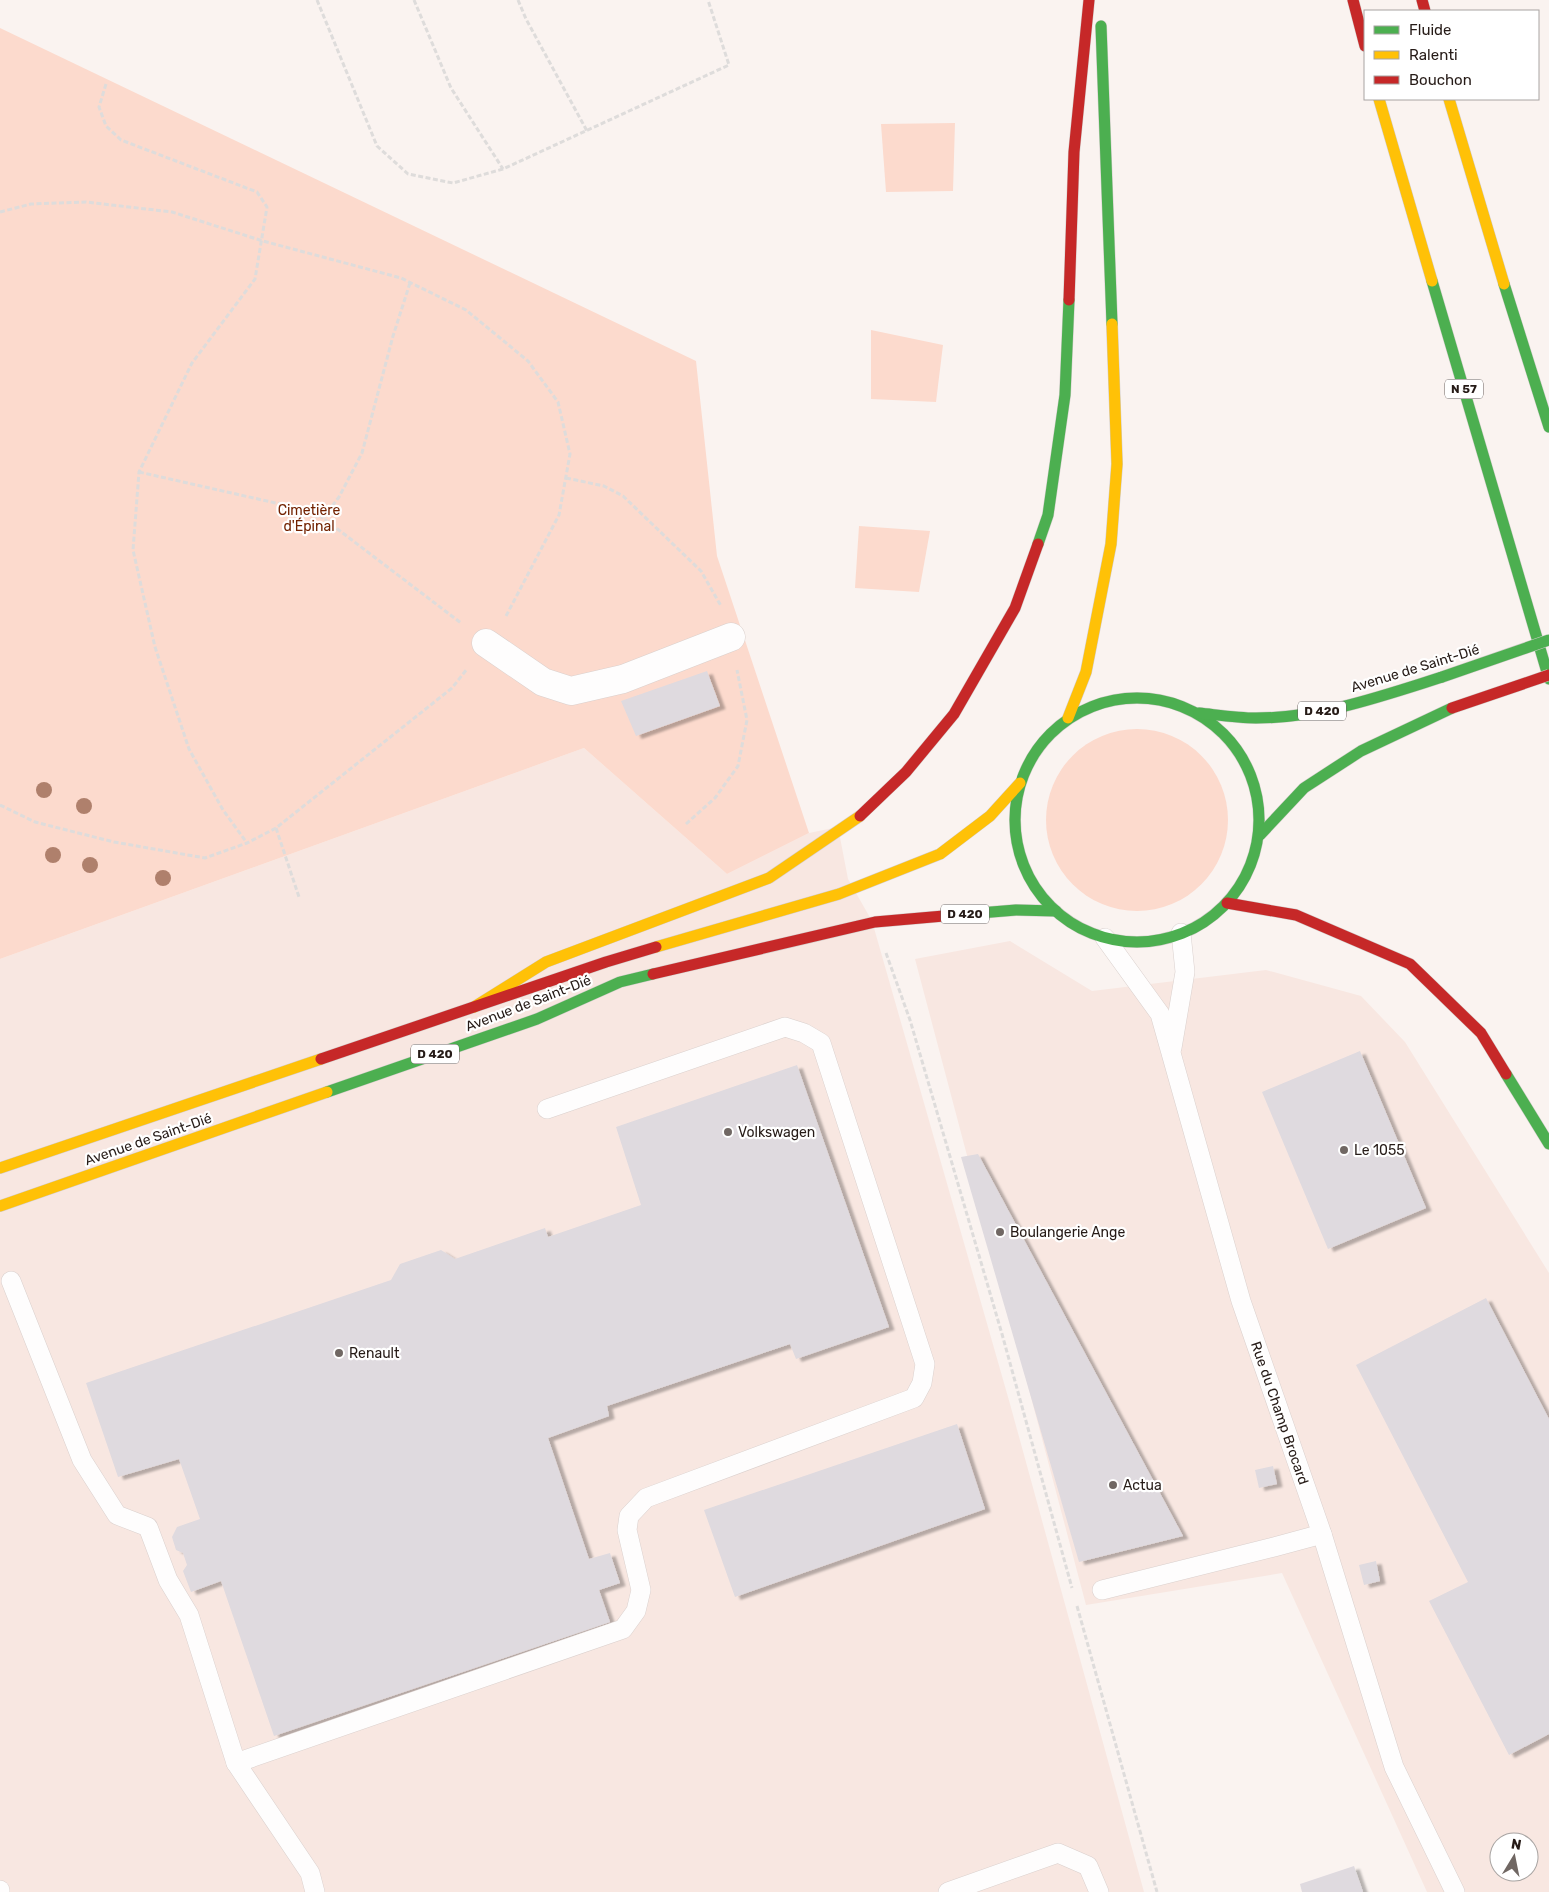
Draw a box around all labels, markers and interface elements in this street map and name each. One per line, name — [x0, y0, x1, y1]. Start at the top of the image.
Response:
legend — [1364, 10, 1539, 100]
text: Fluide — [1409, 21, 1451, 39]
text: Ralenti — [1409, 46, 1458, 64]
text: Bouchon — [1409, 71, 1472, 89]
road number: N 57 — [1445, 379, 1483, 398]
park label: Cimetière d'Épinal — [278, 502, 340, 535]
street label: Avenue de Saint-Dié — [1349, 641, 1481, 696]
road number: D 420 — [1298, 701, 1346, 720]
road number: D 420 — [941, 904, 989, 924]
street label: Avenue de Saint-Dié — [463, 972, 594, 1035]
road number: D 420 — [411, 1044, 459, 1064]
street label: Avenue de Saint-Dié — [82, 1110, 214, 1169]
place label: Volkswagen — [738, 1124, 815, 1141]
marker: Volkswagen — [722, 1126, 734, 1138]
place label: Le 1055 — [1354, 1142, 1405, 1159]
marker: Le 1055 — [1338, 1144, 1350, 1156]
place label: Boulangerie Ange — [1010, 1224, 1125, 1241]
marker: Boulangerie Ange — [994, 1226, 1006, 1238]
street label: Rue du Champ Brocard — [1247, 1339, 1312, 1487]
place label: Renault — [349, 1345, 400, 1362]
marker: Renault — [333, 1347, 345, 1359]
place label: Actua — [1123, 1477, 1162, 1494]
marker: Actua — [1107, 1479, 1119, 1491]
north arrow — [1489, 1832, 1539, 1882]
text: N — [1510, 1835, 1523, 1854]

